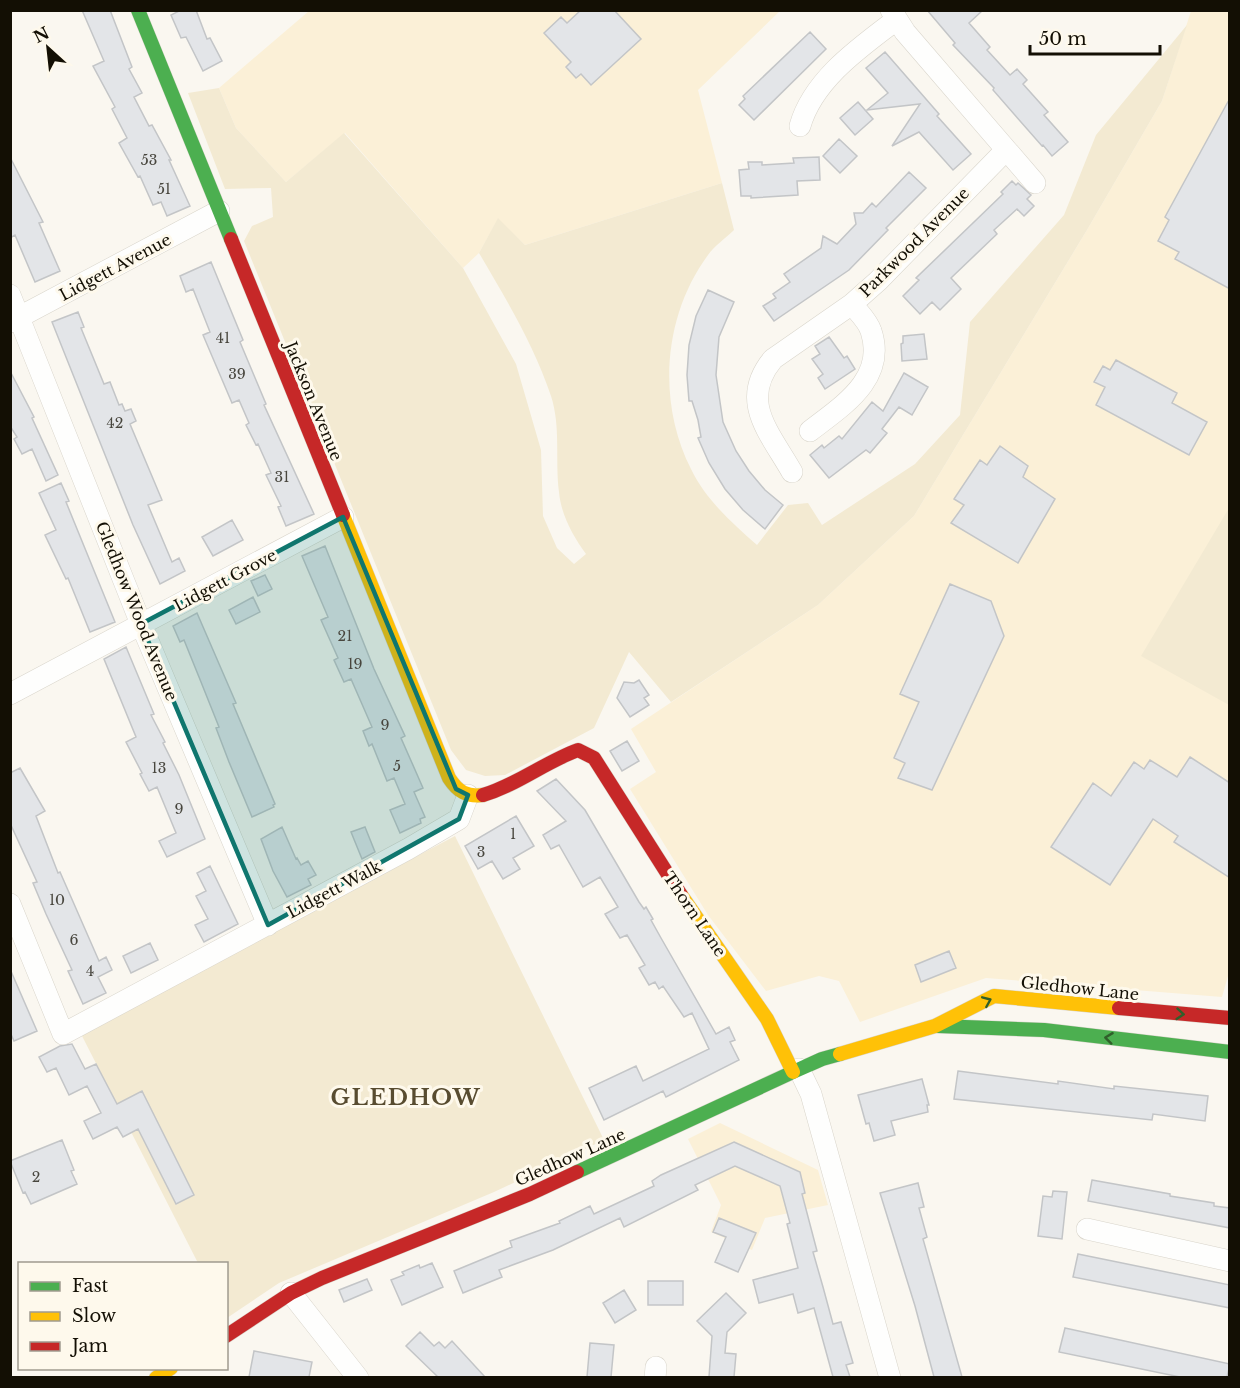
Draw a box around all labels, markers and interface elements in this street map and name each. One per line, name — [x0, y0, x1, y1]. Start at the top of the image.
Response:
north arrow — [18, 18, 78, 78]
scale bar — [1030, 18, 1160, 56]
text: N — [30, 22, 52, 47]
text: 50 m — [1039, 28, 1087, 50]
house number: 53 — [141, 151, 157, 169]
house number: 51 — [157, 180, 171, 198]
street label: Parkwood Avenue — [855, 183, 973, 301]
street label: Lidgett Avenue — [56, 229, 174, 305]
house number: 41 — [216, 329, 230, 347]
street label: Jackson Avenue — [280, 337, 347, 463]
house number: 39 — [228, 365, 246, 383]
house number: 42 — [107, 414, 123, 432]
house number: 31 — [275, 468, 289, 486]
street label: Gledhow Wood Avenue — [92, 518, 182, 704]
street label: Lidgett Grove — [170, 545, 280, 615]
house number: 21 — [338, 627, 352, 645]
house number: 19 — [347, 655, 363, 673]
house number: 9 — [380, 716, 390, 734]
house number: 5 — [393, 757, 401, 775]
house number: 13 — [152, 759, 166, 777]
house number: 9 — [174, 800, 184, 818]
house number: 1 — [510, 825, 516, 843]
house number: 3 — [477, 843, 485, 861]
street label: Lidgett Walk — [283, 856, 385, 922]
street label: Thorn Lane — [659, 868, 731, 960]
house number: 10 — [49, 891, 65, 909]
house number: 6 — [69, 931, 79, 949]
house number: 4 — [86, 962, 94, 980]
street label: Gledhow Lane — [1020, 972, 1140, 1004]
one-way arrow — [981, 996, 992, 1008]
one-way arrow — [1176, 1007, 1185, 1020]
one-way arrow — [1104, 1032, 1113, 1045]
district label: GLEDHOW — [331, 1084, 481, 1111]
street label: Gledhow Lane — [512, 1124, 628, 1190]
house number: 2 — [32, 1168, 40, 1186]
legend — [18, 1262, 228, 1370]
text: Fast — [72, 1275, 109, 1297]
text: Slow — [72, 1305, 117, 1327]
text: Jam — [70, 1335, 108, 1357]

